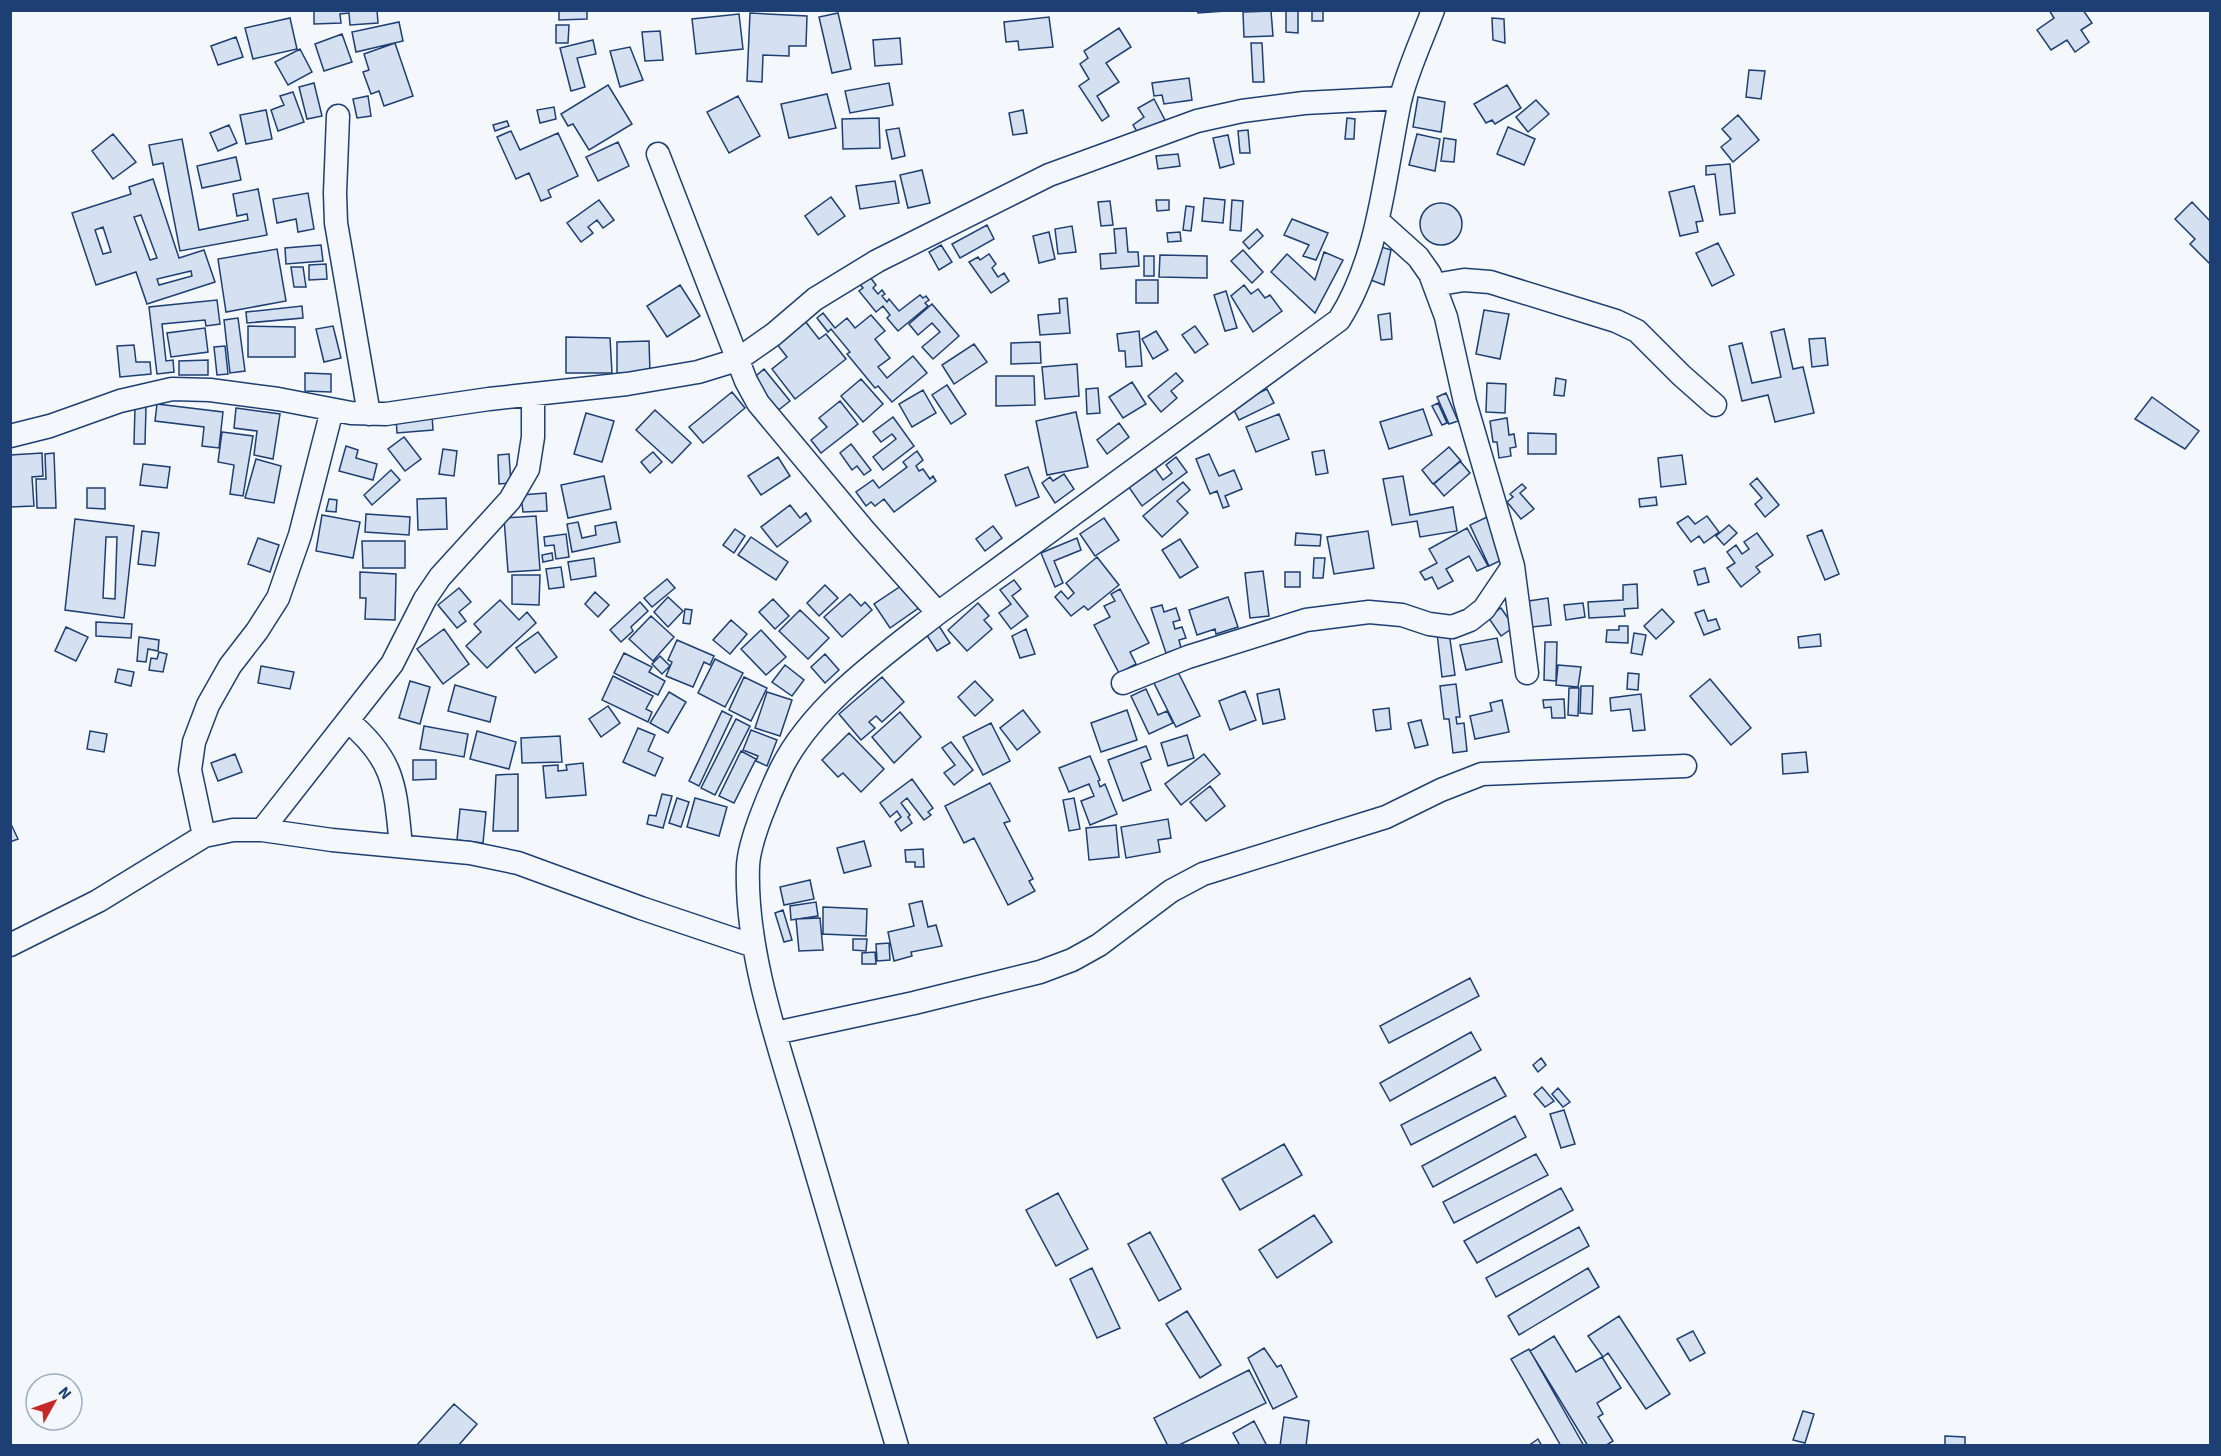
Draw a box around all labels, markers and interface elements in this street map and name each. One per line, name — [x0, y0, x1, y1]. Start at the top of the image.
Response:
north arrow — [24, 1372, 84, 1432]
text: N — [53, 1382, 77, 1404]

